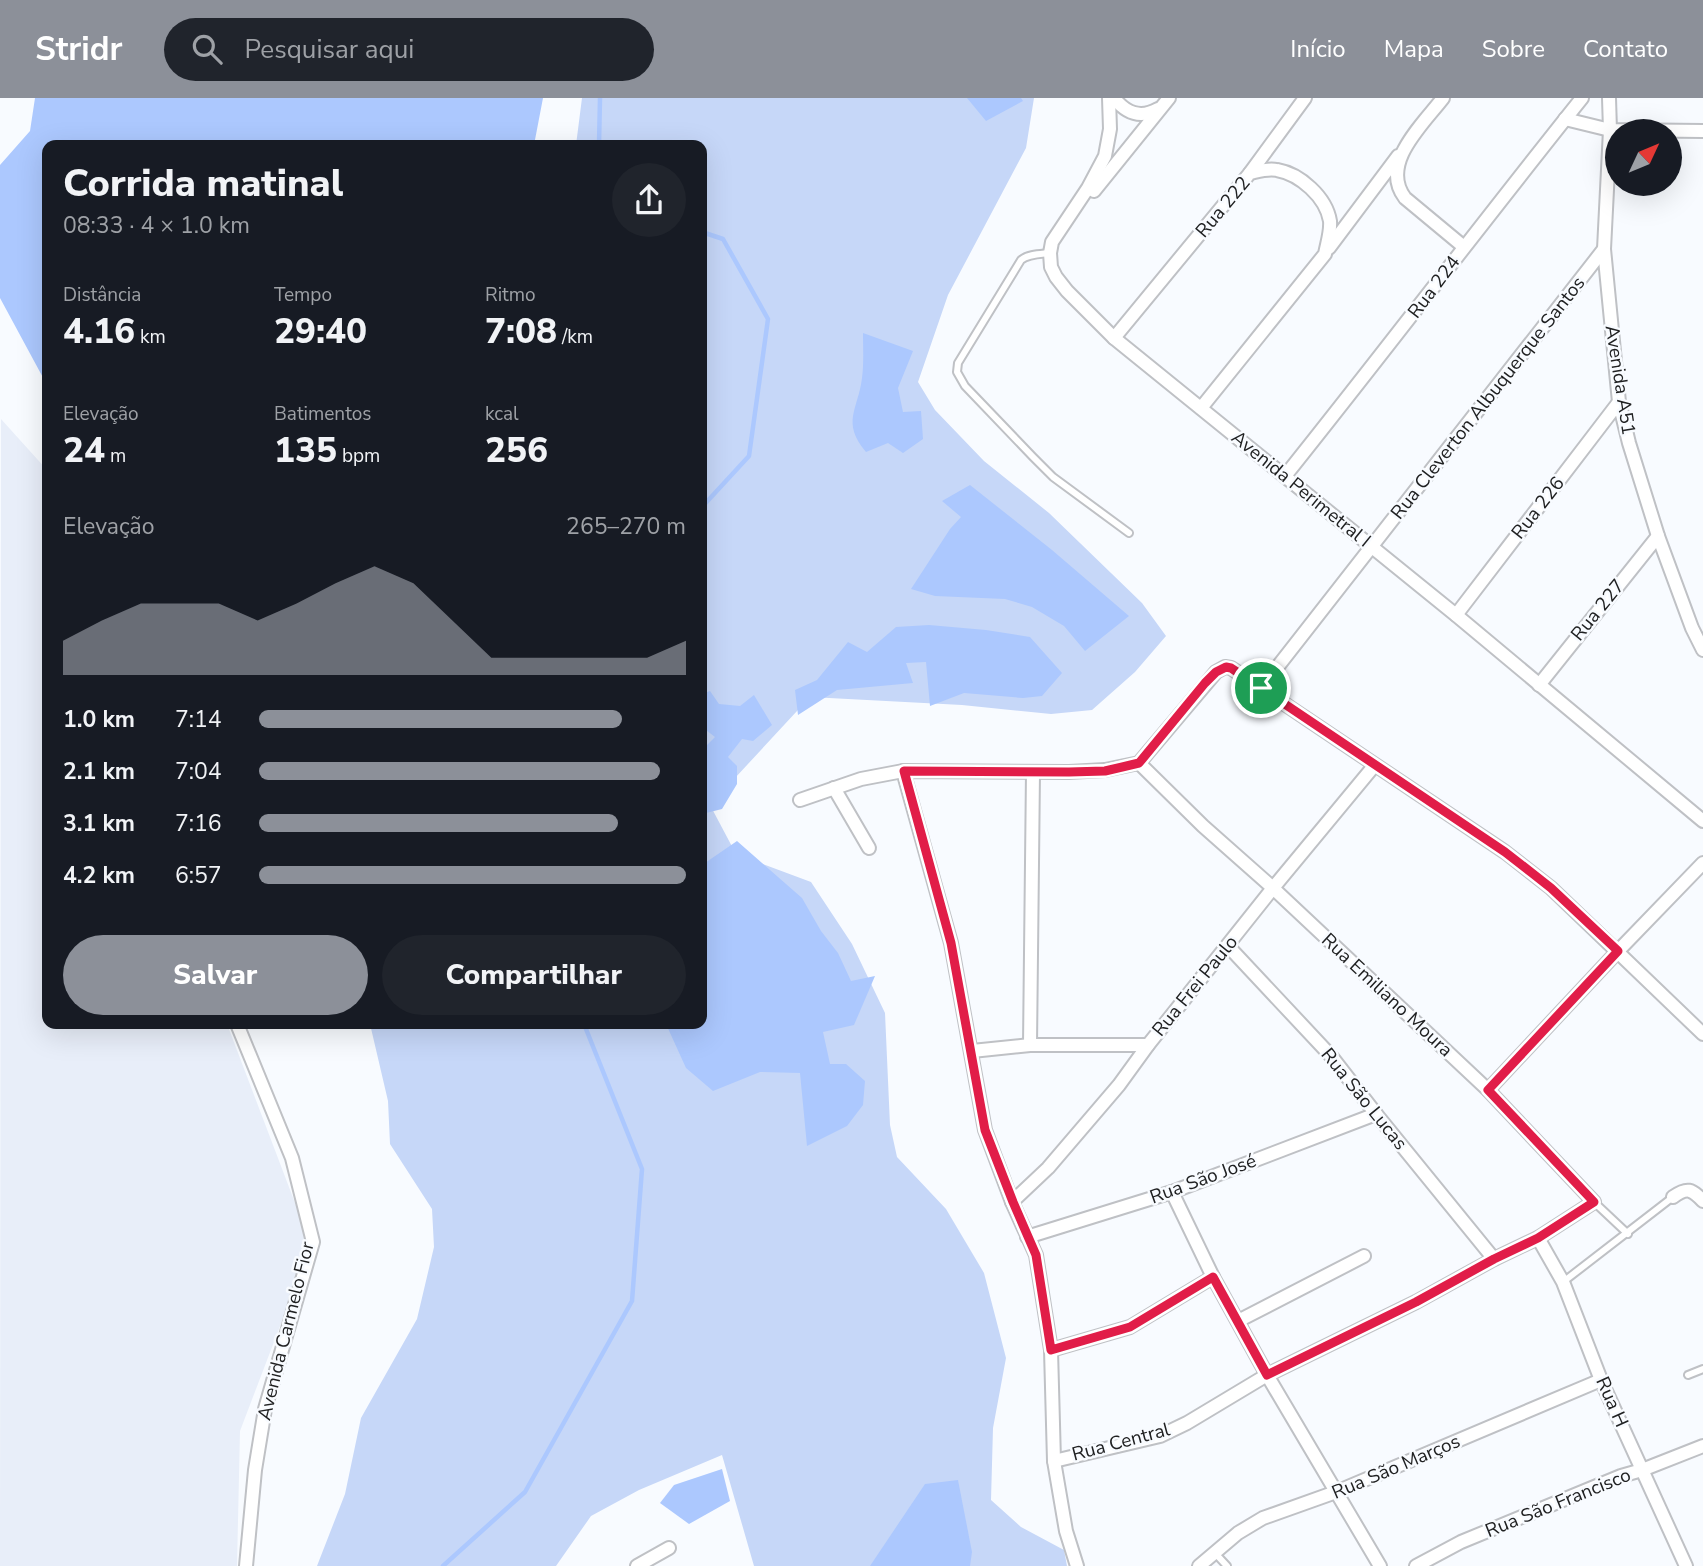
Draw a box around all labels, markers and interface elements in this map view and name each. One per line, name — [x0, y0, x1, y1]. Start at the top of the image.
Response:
search box — [164, 18, 654, 81]
text: Stridr — [35, 27, 122, 72]
icon: search — [188, 30, 226, 68]
text: Pesquisar aqui — [244, 32, 414, 67]
text: Início — [1290, 33, 1346, 65]
text: Mapa — [1384, 33, 1444, 65]
text: Sobre — [1482, 33, 1545, 65]
text: Contato — [1583, 33, 1668, 65]
north arrow — [1605, 119, 1682, 196]
map controls — [1605, 119, 1682, 196]
text: Corrida matinal — [63, 158, 343, 209]
button: share — [612, 163, 686, 237]
street label: Rua 222 — [1190, 171, 1256, 243]
text: 08:33 · 4 × 1.0 km — [63, 210, 250, 241]
street label: Rua 224 — [1402, 250, 1466, 324]
street label: Rua Cleverton Albuquerque Santos — [1385, 271, 1591, 525]
text: Distância — [63, 282, 141, 308]
text: Tempo — [274, 282, 332, 308]
text: Ritmo — [485, 282, 536, 308]
text: 4.16 — [63, 308, 135, 355]
text: 29:40 — [274, 308, 367, 355]
text: 7:08 — [485, 308, 557, 355]
street label: Avenida A51 — [1598, 323, 1642, 437]
text: km — [135, 324, 166, 350]
text: /km — [557, 324, 593, 350]
text: Elevação — [63, 401, 139, 427]
text: Batimentos — [274, 401, 371, 427]
text: kcal — [485, 401, 519, 427]
street label: Avenida Perimetral I — [1226, 425, 1376, 553]
text: 24 — [63, 427, 105, 474]
text: 135 — [274, 427, 337, 474]
text: 256 — [485, 427, 548, 474]
text: m — [105, 443, 126, 469]
text: bpm — [337, 443, 380, 469]
street label: Rua 226 — [1505, 471, 1571, 545]
text: Elevação — [63, 511, 155, 542]
text: 265–270 m — [566, 511, 686, 542]
street label: Rua 227 — [1565, 574, 1631, 646]
pin — [1231, 658, 1291, 718]
icon: arrive — [1242, 669, 1280, 707]
text: 1.0 km — [63, 704, 135, 735]
text: 7:14 — [175, 704, 222, 735]
text: 2.1 km — [63, 756, 135, 787]
text: 7:04 — [175, 756, 222, 787]
text: 3.1 km — [63, 808, 135, 839]
text: 7:16 — [175, 808, 222, 839]
text: 4.2 km — [63, 860, 135, 891]
text: 6:57 — [175, 860, 222, 891]
street label: Rua Emiliano Moura — [1316, 927, 1458, 1063]
street label: Rua Frei Paulo — [1146, 930, 1244, 1042]
button: Salvar — [63, 935, 368, 1015]
button: Compartilhar — [382, 935, 686, 1015]
street label: Rua São Lucas — [1315, 1043, 1413, 1155]
street label: Rua São José — [1146, 1148, 1260, 1210]
street label: Avenida Carmelo Fior — [251, 1239, 321, 1423]
street label: Rua H — [1589, 1373, 1635, 1431]
street label: Rua Central — [1069, 1416, 1173, 1468]
street label: Rua São Marços — [1328, 1428, 1464, 1506]
street label: Rua São Francisco — [1481, 1462, 1635, 1544]

